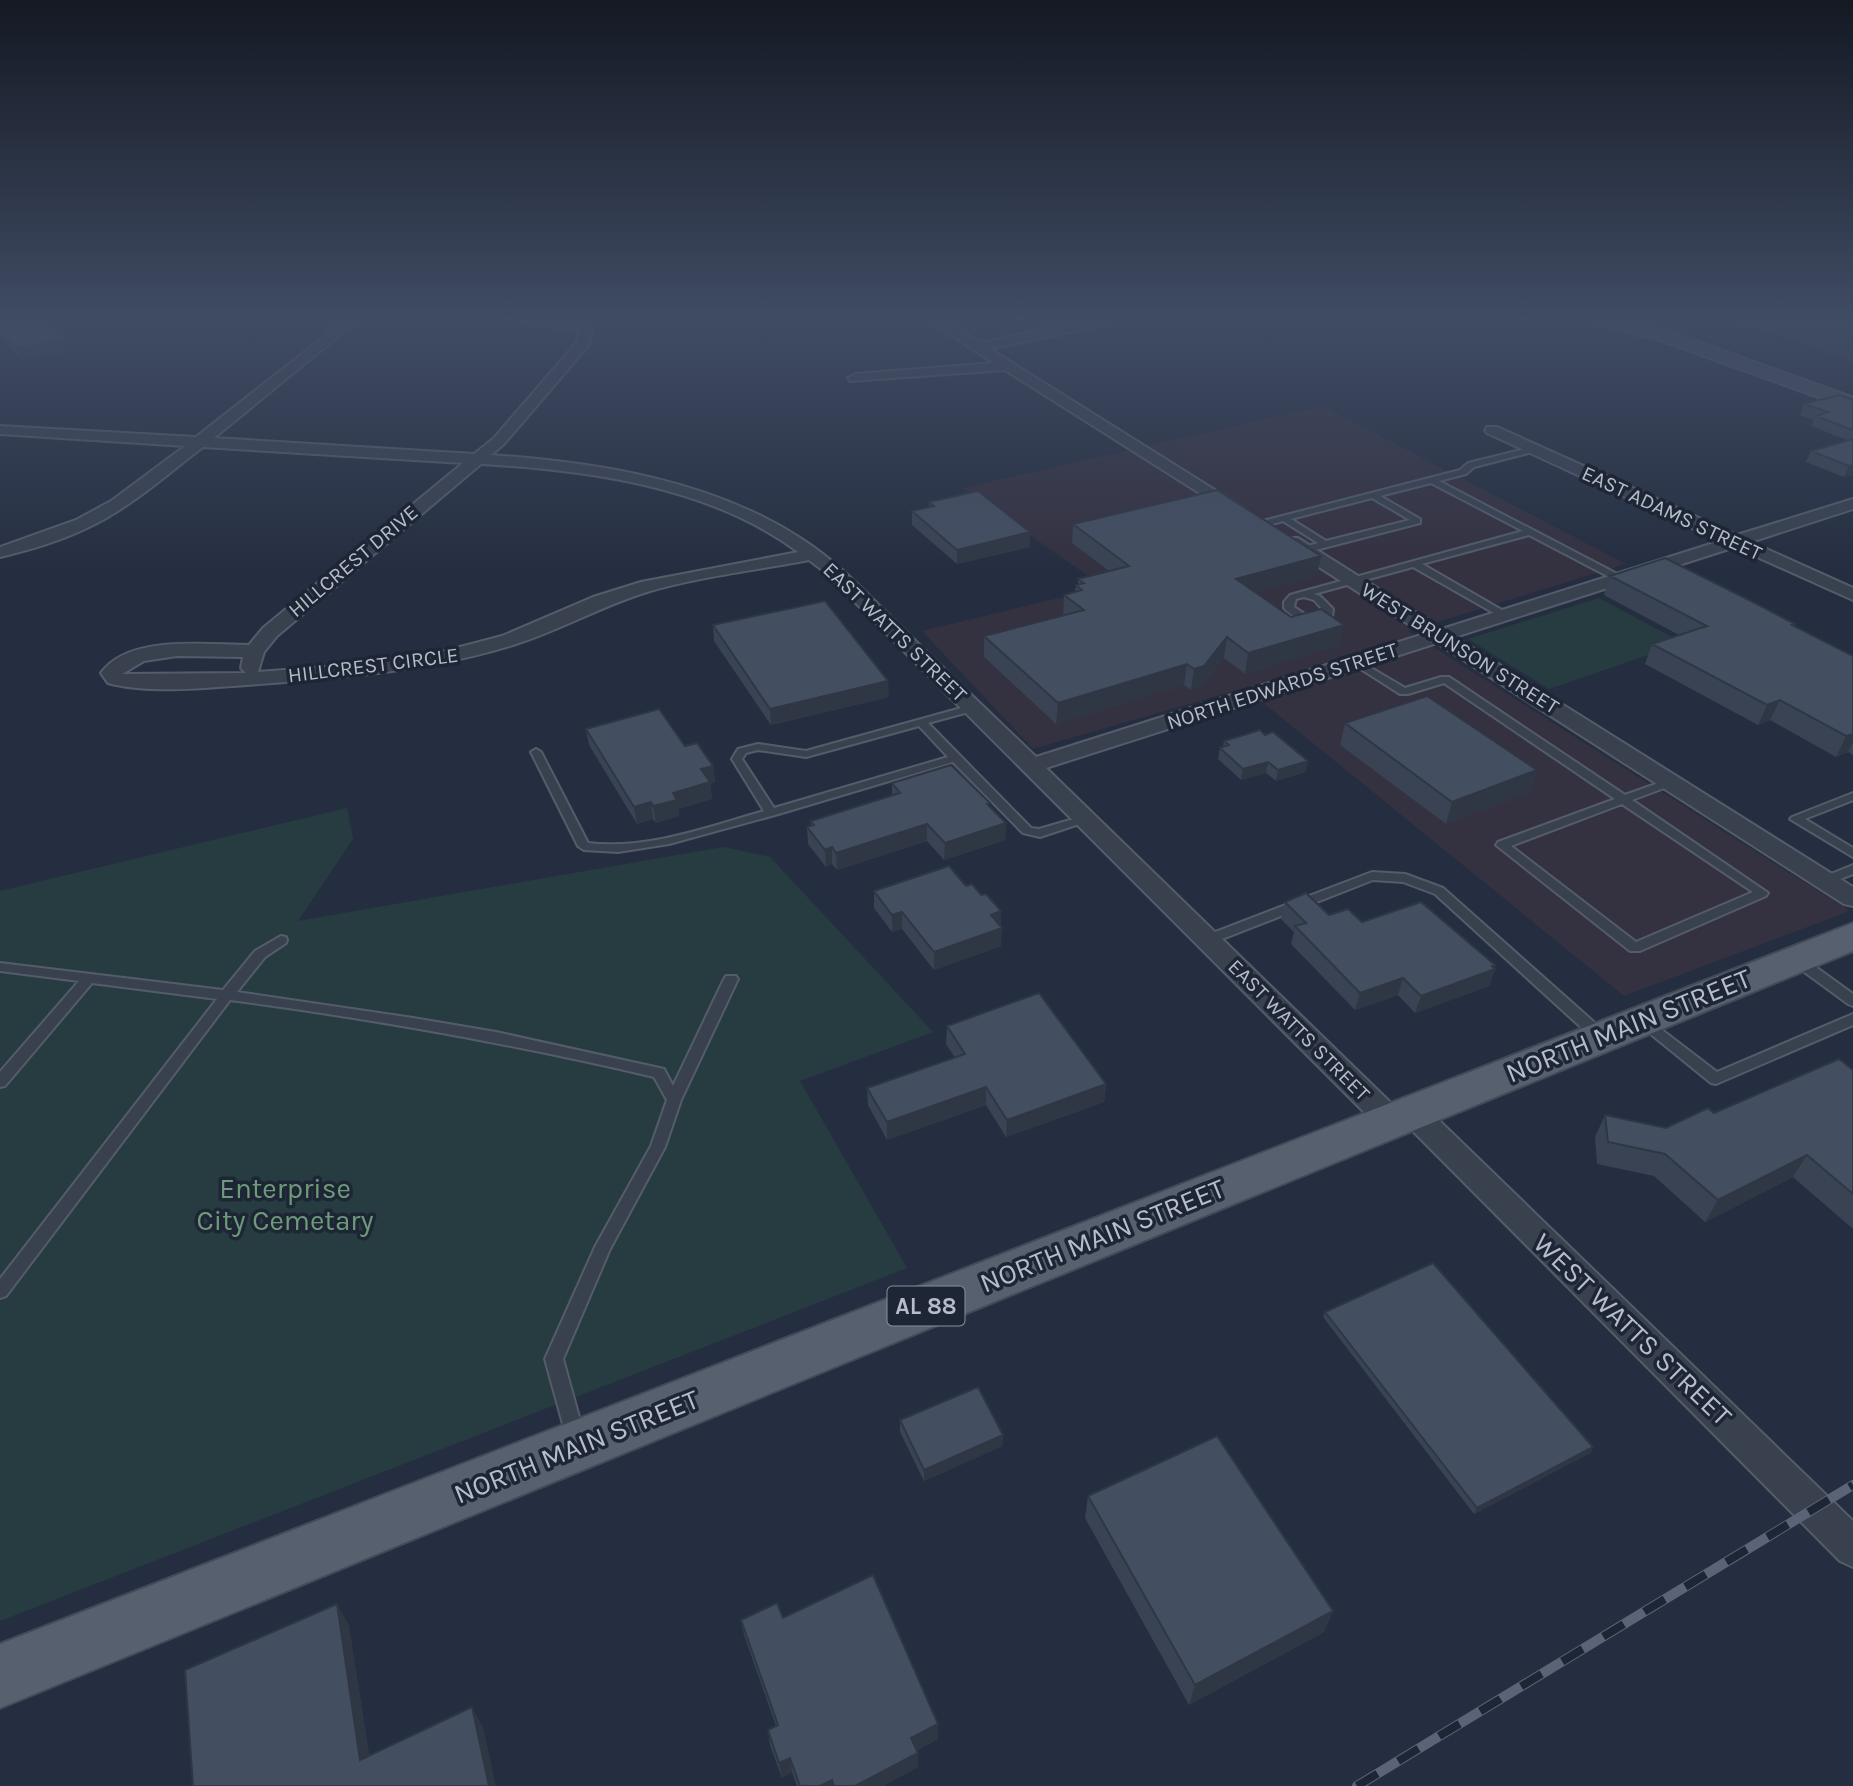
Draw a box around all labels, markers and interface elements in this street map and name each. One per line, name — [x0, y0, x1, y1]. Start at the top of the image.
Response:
street label: EAST ADAMS STREET — [1578, 461, 1766, 565]
street label: HILLCREST DRIVE — [283, 500, 423, 622]
street label: EAST WATTS STREET — [818, 557, 972, 707]
street label: WEST BRUNSON STREET — [1357, 577, 1564, 719]
street label: NORTH EDWARDS STREET — [1164, 637, 1401, 735]
street label: HILLCREST CIRCLE — [286, 643, 460, 687]
street label: EAST WATTS STREET — [1223, 954, 1375, 1106]
street label: NORTH MAIN STREET — [1501, 961, 1755, 1090]
street label: NORTH MAIN STREET — [975, 1171, 1229, 1300]
park label: Enterprise City Cemetary — [197, 1172, 373, 1237]
street label: WEST WATTS STREET — [1527, 1226, 1739, 1432]
road number: AL 88 — [888, 1287, 964, 1326]
street label: NORTH MAIN STREET — [449, 1382, 703, 1511]

